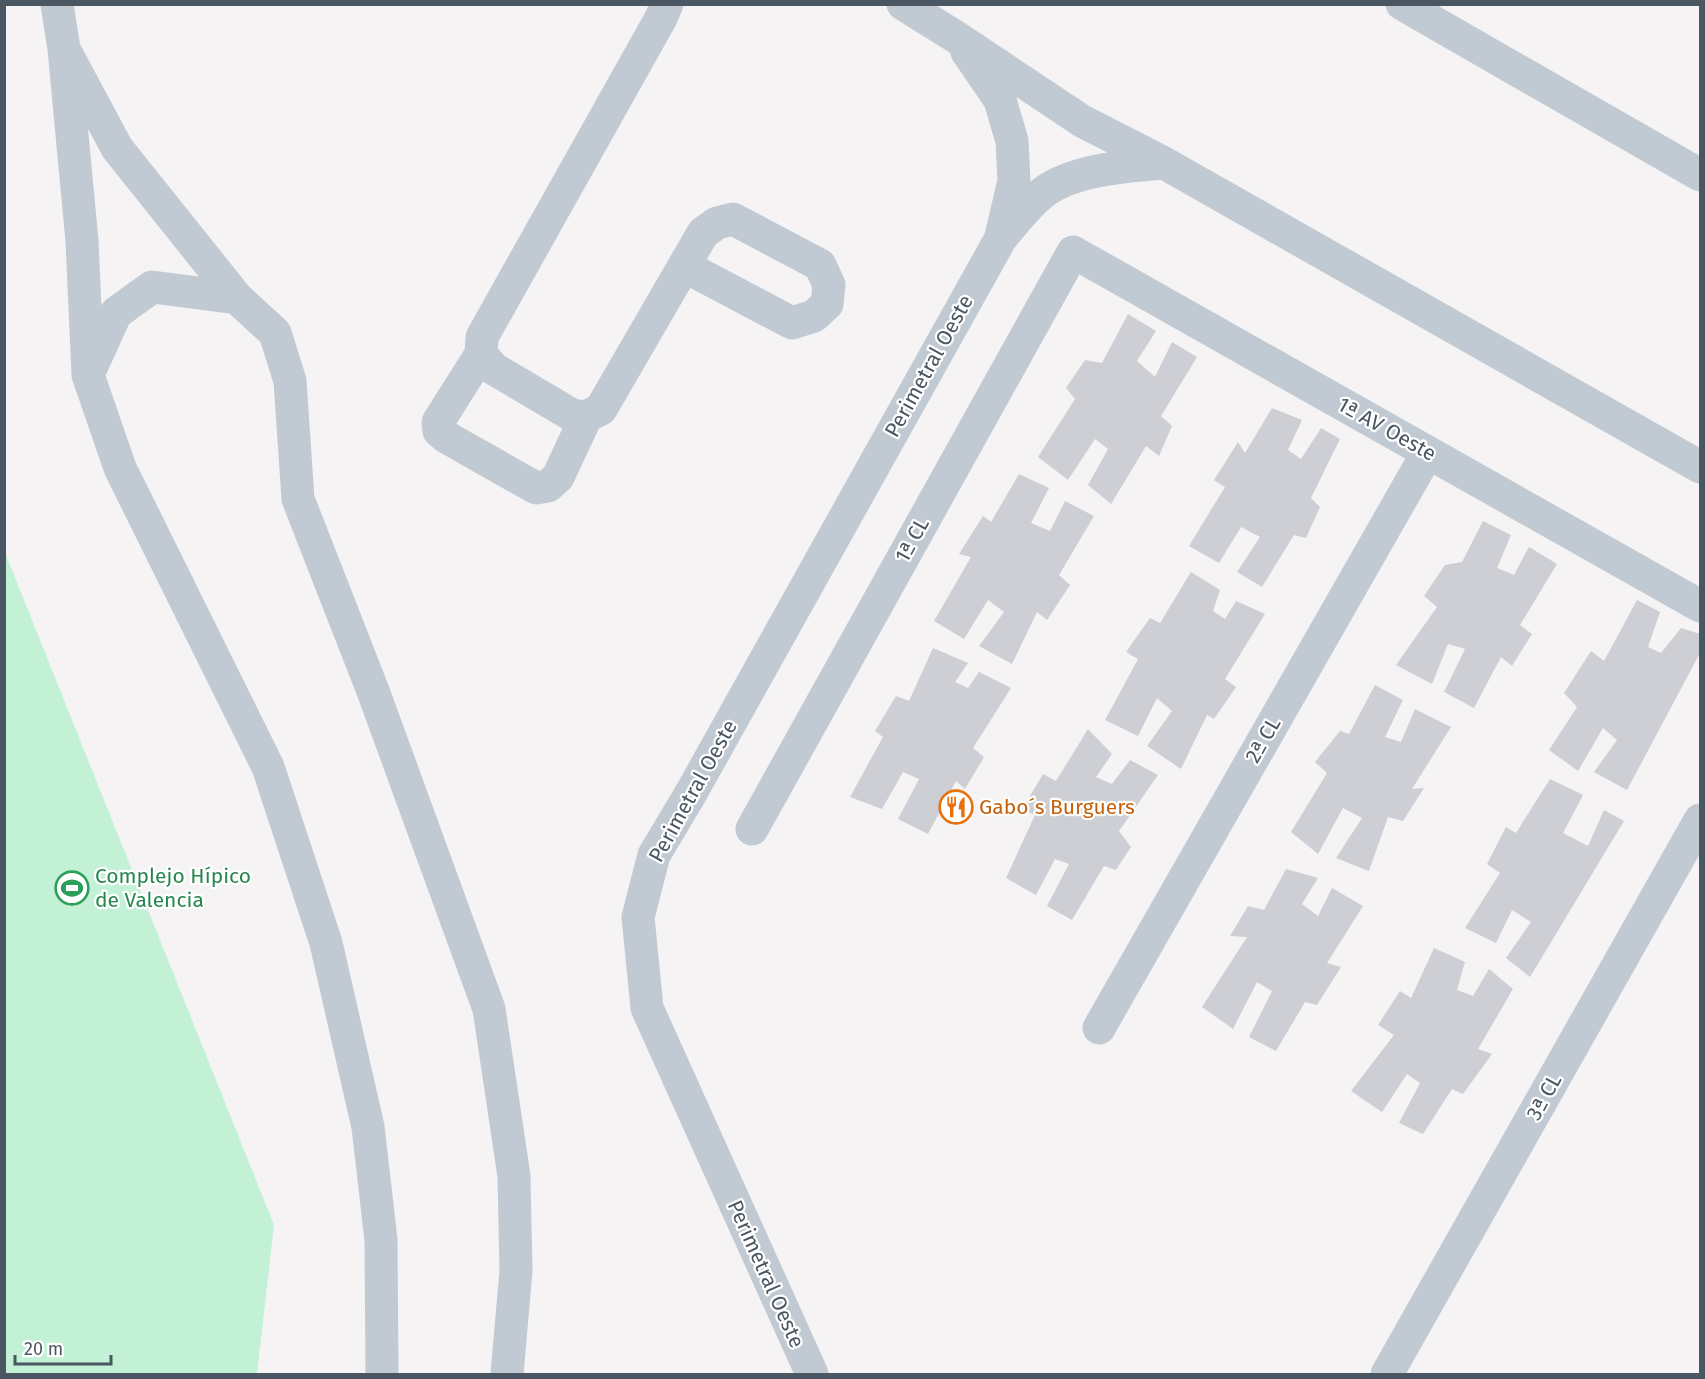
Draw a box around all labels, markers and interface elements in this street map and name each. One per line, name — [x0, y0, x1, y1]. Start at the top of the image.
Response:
street label: Perimetral Oeste — [879, 290, 979, 442]
street label: 1ª AV Oeste — [1333, 391, 1441, 467]
street label: 1ª CL — [889, 513, 935, 567]
street label: 2ª CL — [1240, 712, 1287, 768]
street label: Perimetral Oeste — [643, 715, 743, 867]
restaurant icon: Gabo´s Burguers — [938, 789, 974, 825]
place label: Gabo´s Burguers — [979, 794, 1135, 820]
place label: Complejo Hípico de Valencia — [95, 863, 251, 913]
sports icon: Complejo Hípico de Valencia — [54, 870, 90, 906]
street label: 3ª CL — [1521, 1069, 1567, 1125]
street label: Perimetral Oeste — [722, 1196, 810, 1352]
scale bar — [15, 1328, 111, 1366]
text: 20 m — [24, 1338, 63, 1360]

